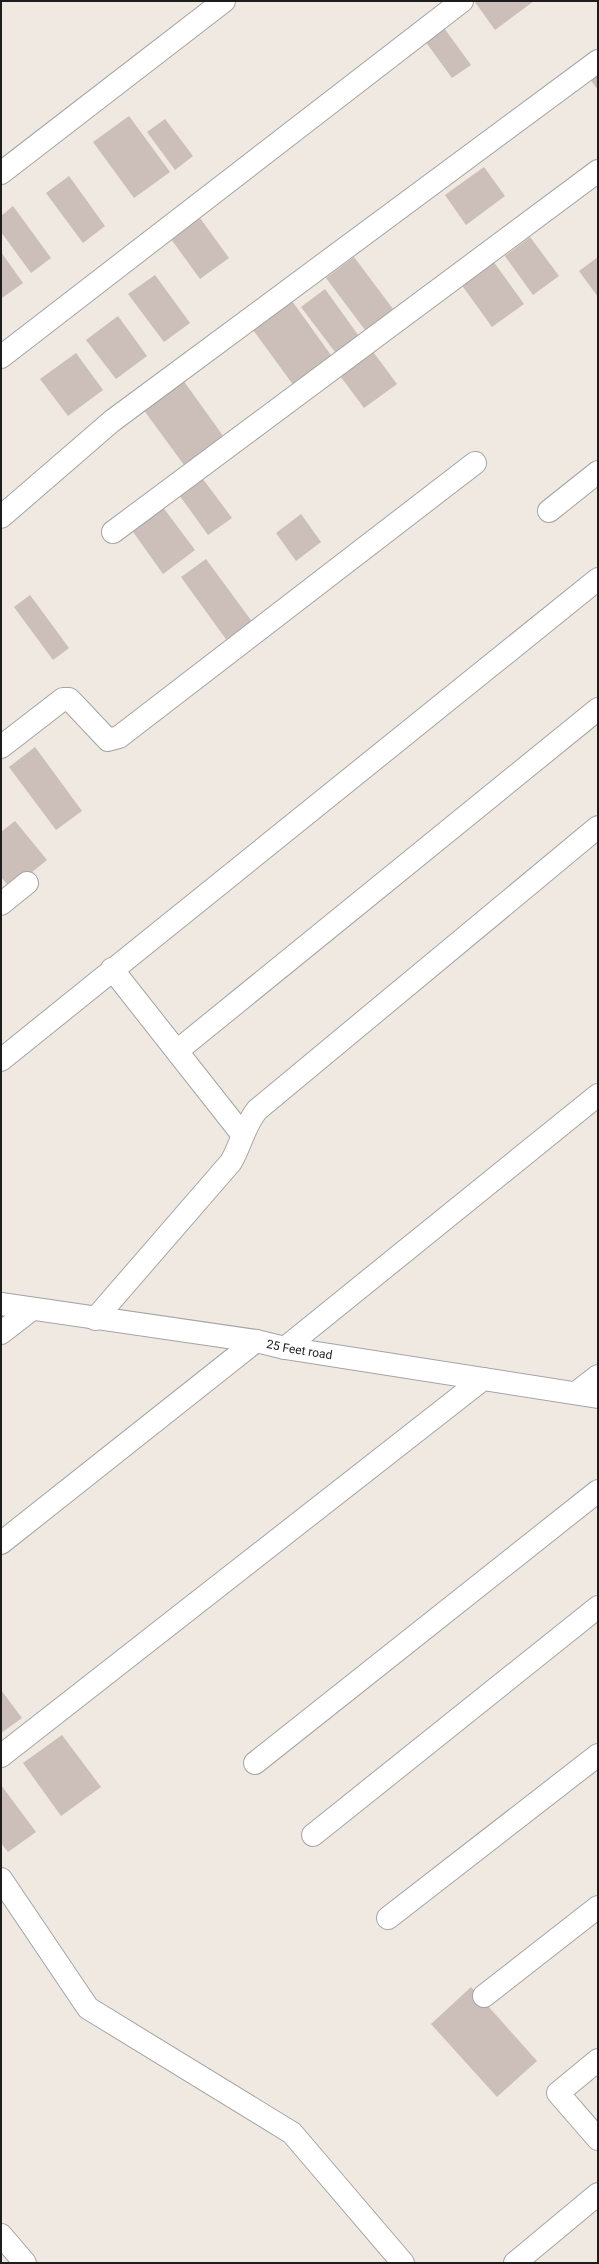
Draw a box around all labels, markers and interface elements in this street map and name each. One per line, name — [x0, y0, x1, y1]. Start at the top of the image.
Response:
street label: 25 Feet road — [265, 1337, 333, 1362]

